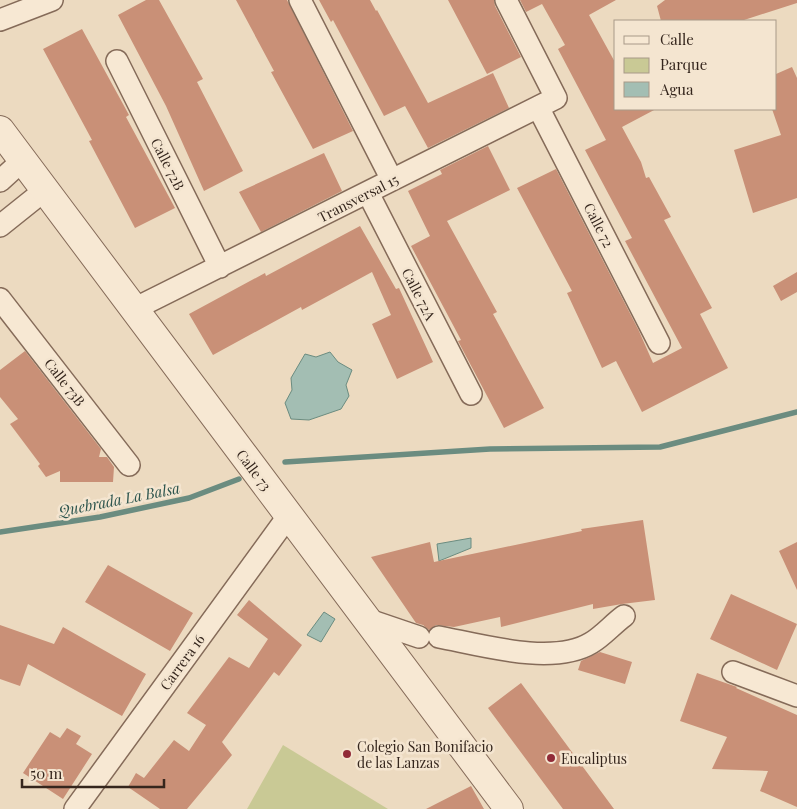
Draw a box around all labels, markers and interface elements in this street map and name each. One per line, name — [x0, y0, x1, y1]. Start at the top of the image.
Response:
legend — [614, 20, 777, 110]
text: Calle — [660, 29, 694, 49]
text: Parque — [660, 54, 707, 74]
text: Agua — [659, 79, 694, 99]
street label: Calle 72B — [147, 135, 189, 194]
street label: Transversal 15 — [314, 169, 402, 226]
street label: Calle 72 — [580, 200, 618, 251]
street label: Calle 72A — [398, 265, 440, 324]
street label: Calle 73B — [40, 354, 90, 410]
street label: Calle 73 — [232, 445, 276, 495]
water label: Quebrada La Balsa — [56, 477, 182, 521]
street label: Carrera 16 — [155, 630, 209, 694]
place label: Colegio San Bonifacio de las Lanzas — [357, 737, 494, 772]
marker: Colegio San Bonifacio de las Lanzas — [341, 748, 353, 760]
place label: Eucaliptus — [561, 749, 627, 768]
marker: Eucaliptus — [545, 752, 557, 764]
scale bar — [22, 756, 165, 788]
text: 50 m — [30, 763, 63, 783]

